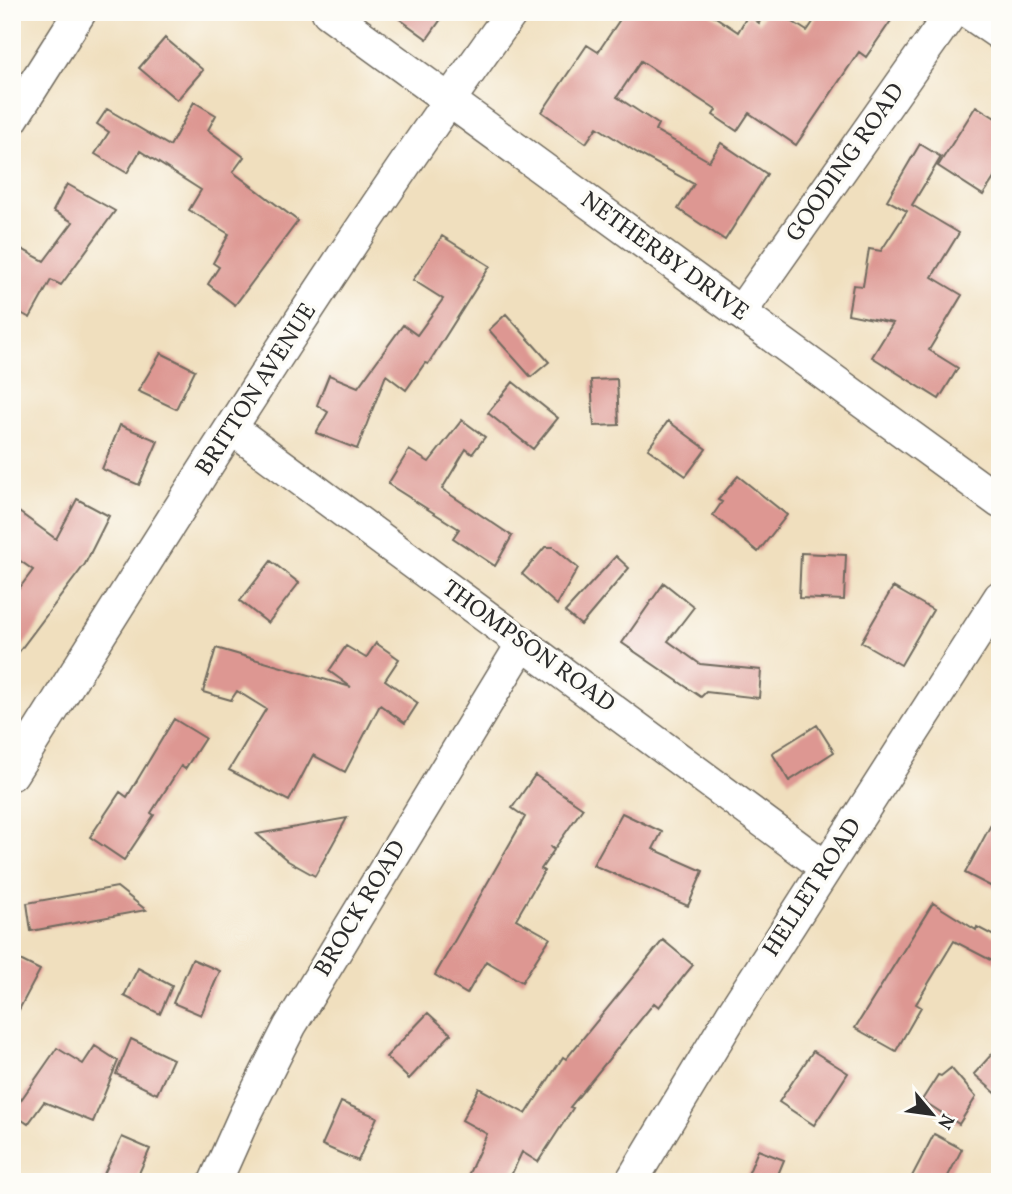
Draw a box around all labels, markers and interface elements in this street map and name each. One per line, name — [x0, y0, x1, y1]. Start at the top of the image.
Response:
street label: GOODING ROAD — [779, 77, 913, 249]
street label: NETHERBY DRIVE — [573, 184, 755, 330]
street label: BRITTON AVENUE — [188, 297, 326, 483]
street label: THOMPSON ROAD — [434, 573, 622, 721]
street label: HELLET ROAD — [755, 812, 871, 964]
street label: BROCK ROAD — [307, 834, 415, 984]
north arrow — [897, 1078, 967, 1148]
text: N — [930, 1109, 960, 1134]

